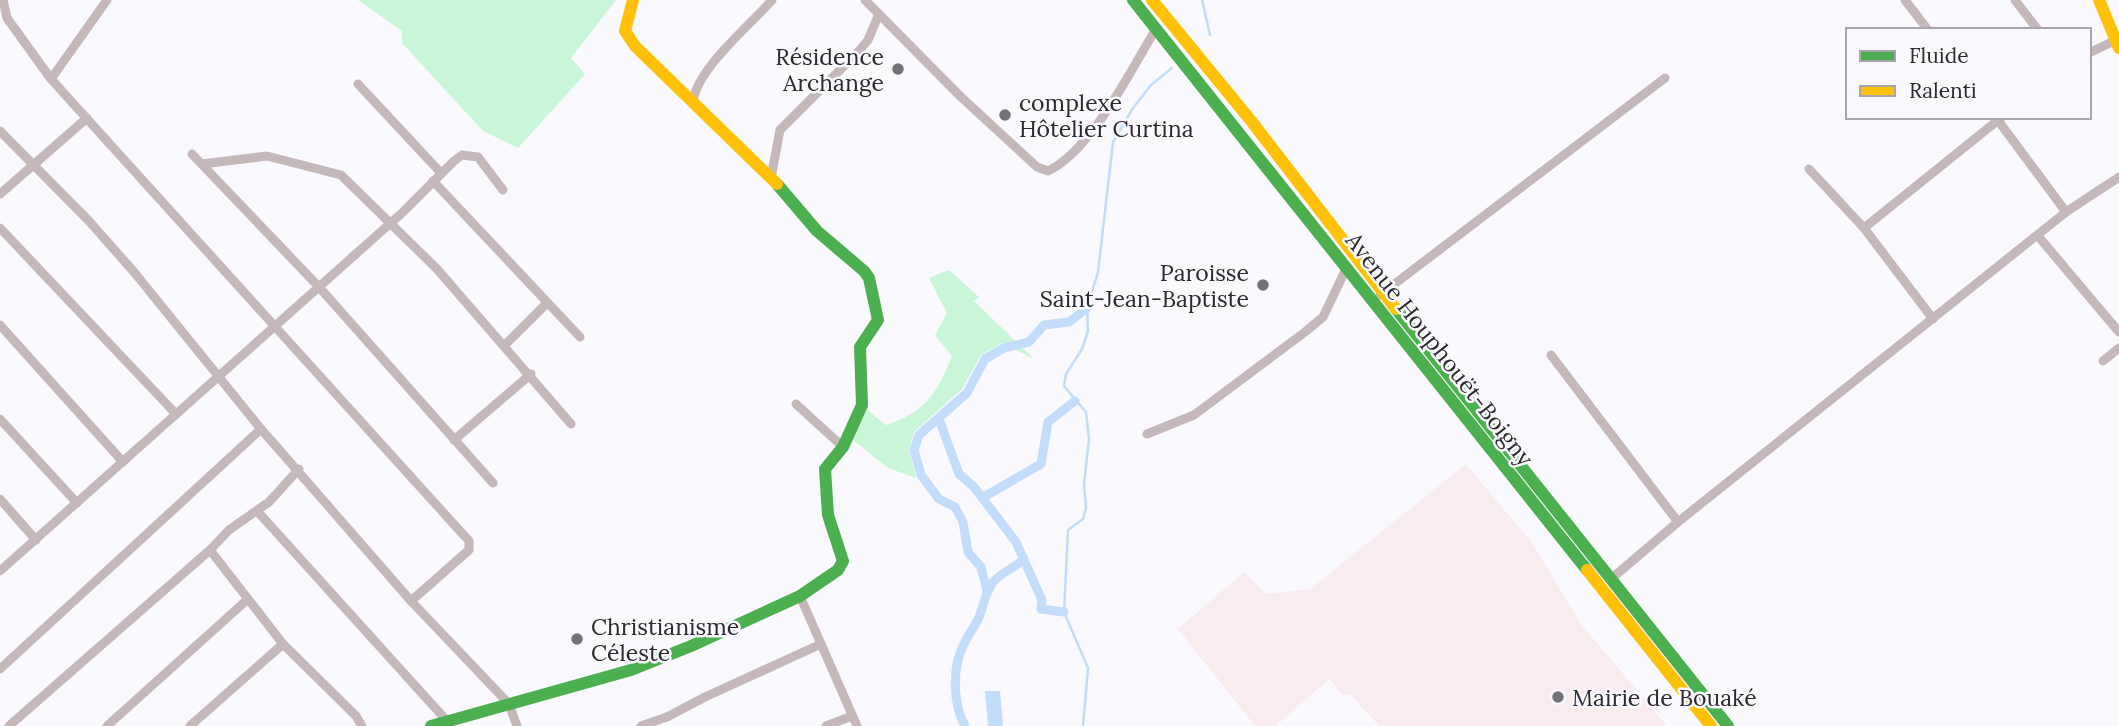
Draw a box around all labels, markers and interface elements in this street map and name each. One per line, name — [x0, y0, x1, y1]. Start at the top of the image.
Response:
legend — [1846, 28, 2091, 119]
place label: Résidence Archange — [775, 42, 884, 97]
text: Fluide — [1909, 42, 1969, 69]
marker: Résidence Archange — [890, 61, 906, 77]
text: Ralenti — [1909, 77, 1977, 104]
place label: complexe Hôtelier Curtina — [1019, 88, 1194, 143]
marker: complexe Hôtelier Curtina — [997, 107, 1013, 123]
street label: Avenue Houphouët-Boigny — [1339, 226, 1541, 472]
place label: Paroisse Saint-Jean-Baptiste — [1040, 258, 1249, 313]
marker: Paroisse Saint-Jean-Baptiste — [1255, 277, 1271, 293]
place label: Christianisme Céleste — [591, 612, 739, 667]
marker: Christianisme Céleste — [569, 631, 585, 647]
place label: Mairie de Bouaké — [1572, 683, 1757, 712]
marker: Mairie de Bouaké — [1550, 689, 1566, 705]

